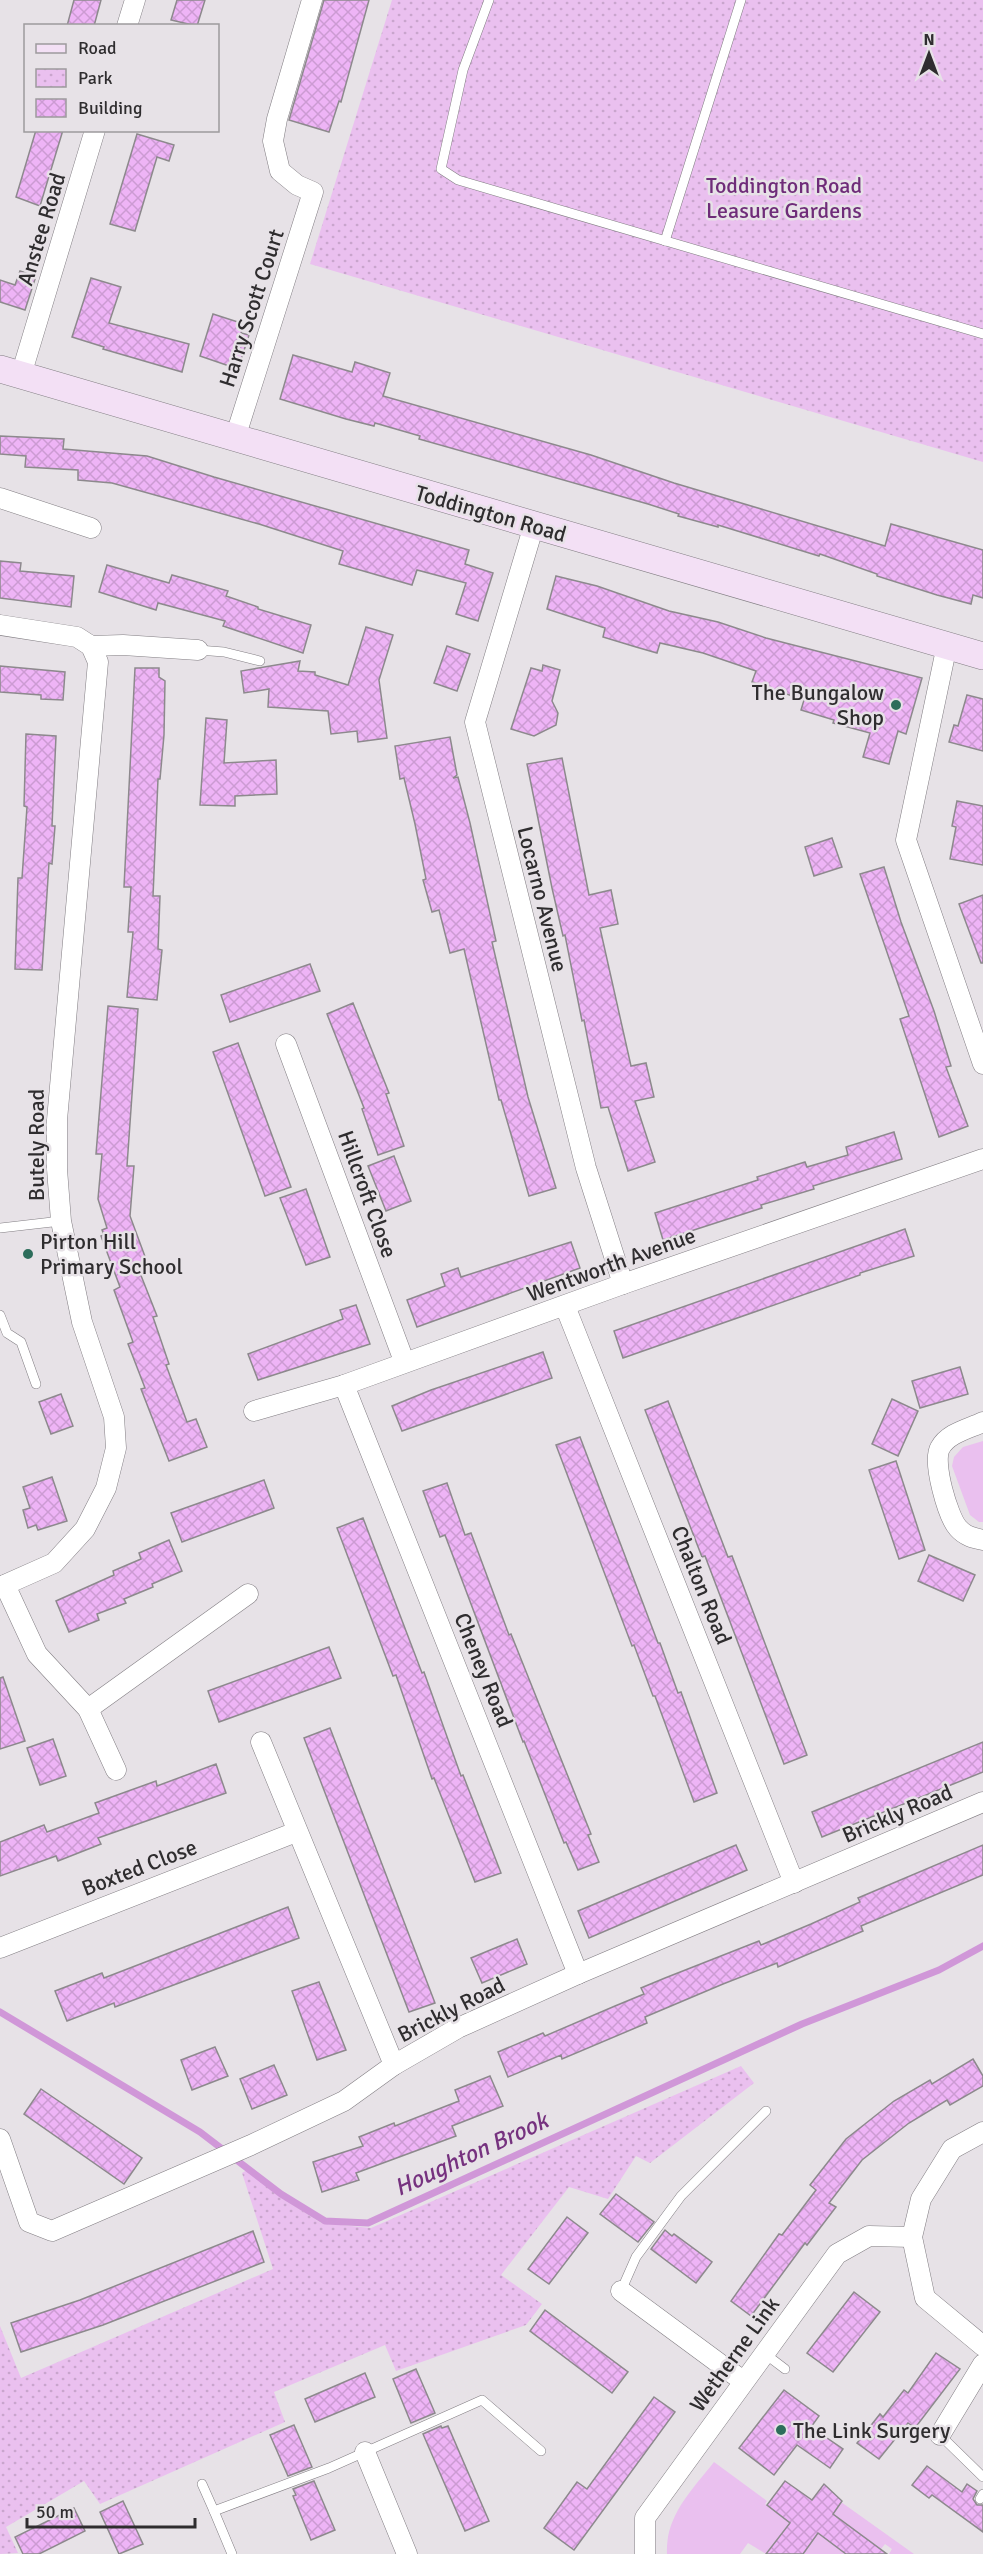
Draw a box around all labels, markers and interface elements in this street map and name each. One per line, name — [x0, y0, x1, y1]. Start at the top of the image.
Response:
legend — [24, 24, 219, 132]
north arrow — [899, 24, 959, 84]
text: N — [923, 30, 935, 50]
text: Road — [78, 37, 117, 59]
text: Park — [78, 67, 113, 89]
text: Building — [78, 97, 142, 119]
street label: Anstee Road — [12, 169, 71, 289]
park label: Toddington Road Leasure Gardens — [706, 172, 862, 224]
street label: Harry Scott Court — [213, 225, 290, 391]
street label: Toddington Road — [412, 479, 570, 548]
place label: The Bungalow Shop — [752, 679, 884, 731]
marker: The Bungalow Shop — [889, 698, 903, 712]
street label: Locarno Avenue — [511, 824, 574, 975]
street label: Butely Road — [23, 1089, 50, 1201]
street label: Hillcroft Close — [332, 1127, 403, 1261]
street label: Wentworth Avenue — [523, 1221, 699, 1308]
place label: Pirton Hill Primary School — [40, 1228, 183, 1280]
marker: Pirton Hill Primary School — [21, 1247, 35, 1261]
street label: Chalton Road — [666, 1522, 738, 1648]
street label: Cheney Road — [448, 1609, 519, 1731]
street label: Brickly Road — [838, 1778, 956, 1849]
street label: Boxted Close — [78, 1833, 201, 1902]
street label: Brickly Road — [393, 1971, 509, 2048]
water label: Houghton Brook — [389, 2104, 554, 2203]
street label: Wetherne Link — [684, 2292, 785, 2417]
place label: The Link Surgery — [793, 2417, 951, 2444]
marker: The Link Surgery — [774, 2423, 788, 2437]
scale bar — [27, 2491, 195, 2529]
text: 50 m — [36, 2501, 74, 2523]

